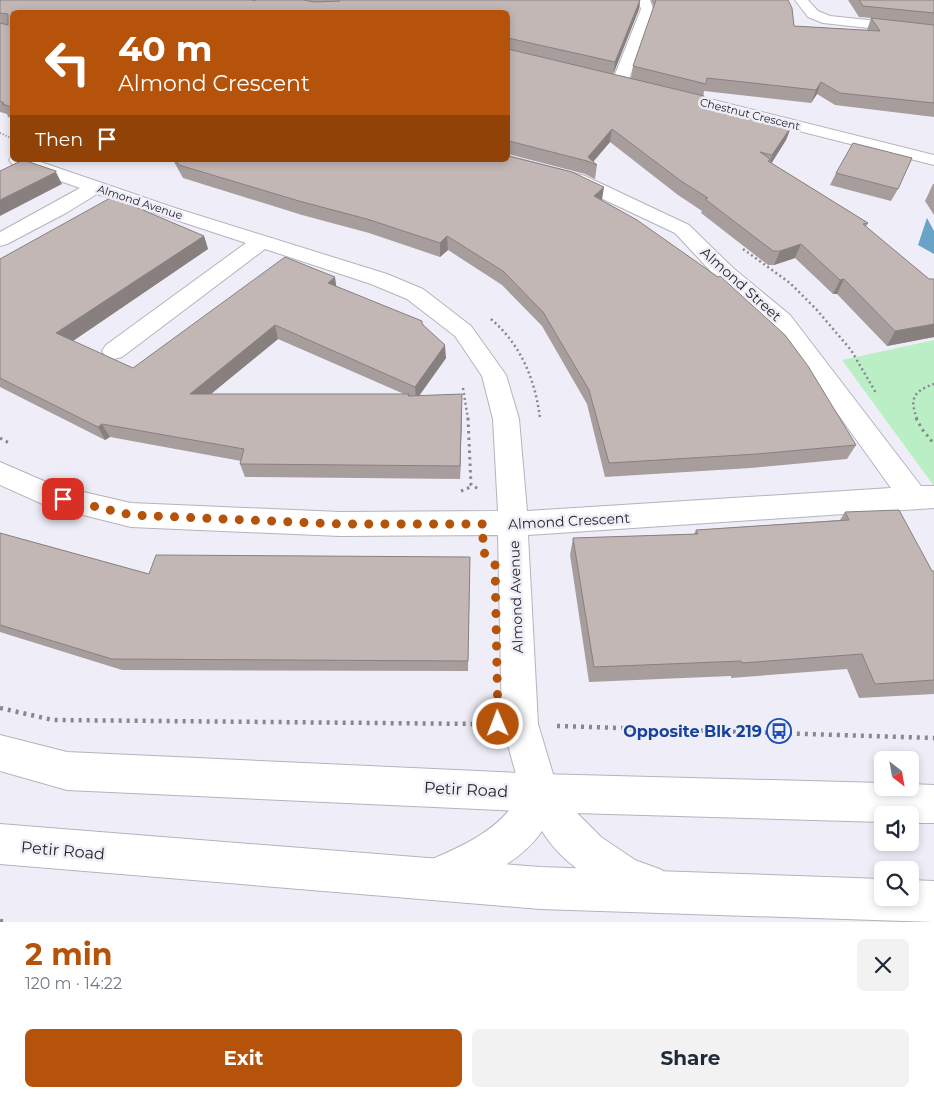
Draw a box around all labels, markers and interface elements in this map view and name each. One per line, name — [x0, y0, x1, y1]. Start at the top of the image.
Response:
text: 40 m — [118, 27, 213, 70]
icon: left — [35, 30, 100, 95]
text: Almond Crescent — [118, 70, 310, 97]
street label: Chestnut Crescent — [699, 95, 802, 133]
icon: arrive — [93, 125, 121, 153]
text: Then — [35, 128, 83, 151]
street label: Almond Avenue — [96, 182, 185, 222]
street label: Almond Street — [697, 243, 785, 325]
pin — [42, 478, 84, 520]
icon: arrive — [49, 485, 77, 513]
street label: Almond Crescent — [508, 509, 631, 533]
street label: Almond Avenue — [505, 540, 527, 654]
position arrow — [471, 697, 523, 749]
bus stop icon: Opposite Blk 219 — [766, 718, 792, 744]
place label: Opposite Blk 219 — [623, 722, 762, 741]
north arrow — [874, 751, 919, 796]
map controls — [874, 751, 919, 906]
street label: Petir Road — [423, 778, 509, 801]
button: sound — [874, 806, 919, 851]
street label: Petir Road — [20, 837, 106, 864]
button: search — [874, 861, 919, 906]
text: 2 min — [25, 936, 112, 973]
button: close — [857, 939, 909, 991]
text: 120 m · 14:22 — [25, 974, 122, 993]
button: Exit — [25, 1029, 462, 1087]
button: Share — [472, 1029, 909, 1087]

